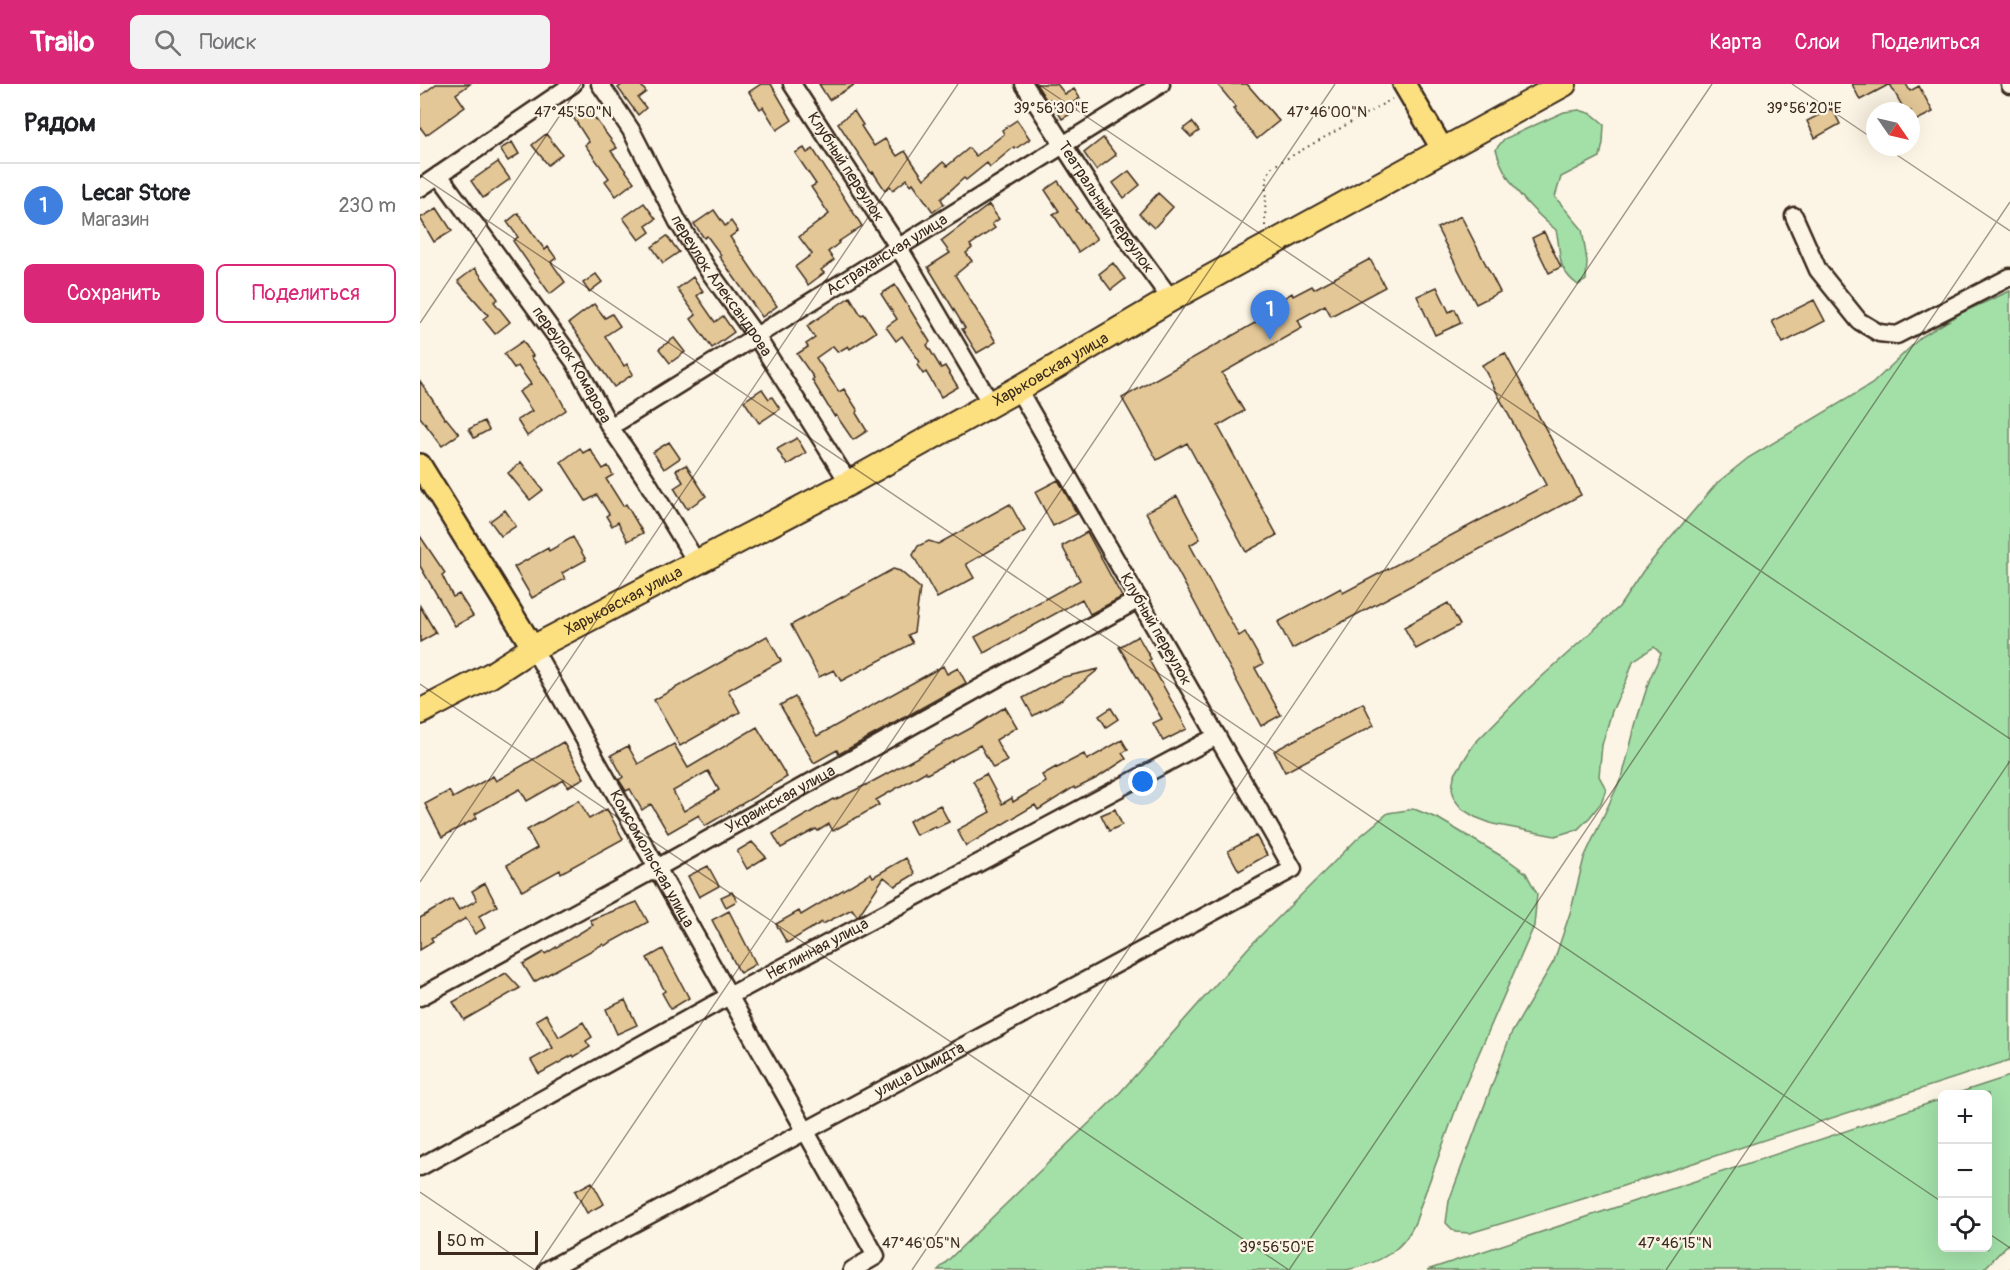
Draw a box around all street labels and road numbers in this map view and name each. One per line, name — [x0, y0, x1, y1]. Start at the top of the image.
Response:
street label: Клубный переулок — [803, 108, 889, 225]
street label: Театральный переулок — [1053, 137, 1159, 277]
street label: Астраханская улица — [822, 209, 951, 300]
street label: переулок Александрова — [666, 212, 776, 360]
street label: переулок Комарова — [528, 303, 616, 427]
street label: Харьковская улица — [989, 328, 1112, 411]
street label: Харьковская улица — [561, 562, 686, 640]
street label: Клубный переулок — [1116, 569, 1196, 689]
street label: Украинская улица — [722, 761, 839, 838]
street label: Комсомольская улица — [605, 786, 699, 931]
street label: Неглинная улица — [762, 914, 872, 985]
street label: улица Шмидта — [870, 1037, 968, 1102]

